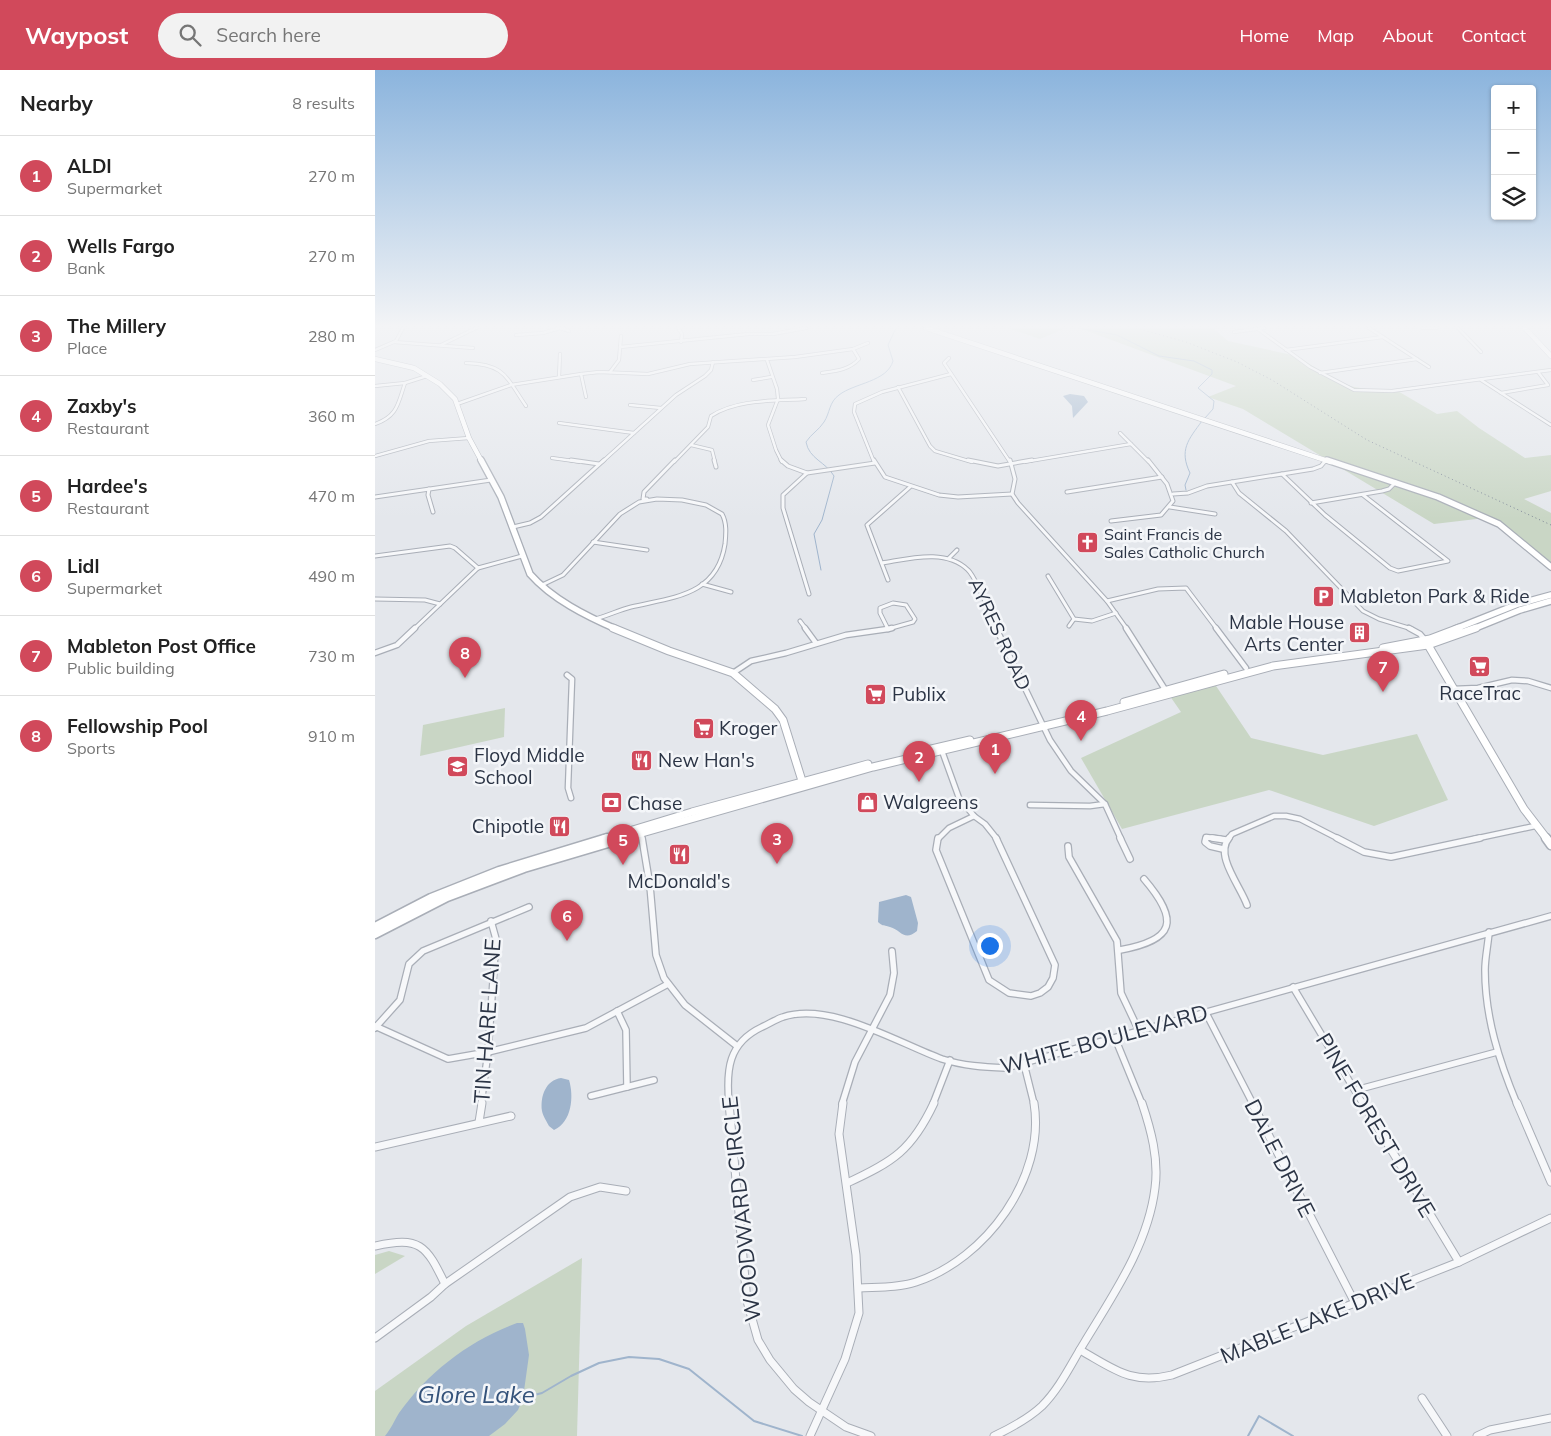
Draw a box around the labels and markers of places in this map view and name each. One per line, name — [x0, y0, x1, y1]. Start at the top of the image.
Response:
place label: Saint Francis de Sales Catholic Church — [1104, 524, 1265, 562]
church icon: Saint Francis de Sales Catholic Church — [1076, 531, 1100, 555]
parking icon: Mableton Park & Ride — [1312, 584, 1336, 608]
place label: Mableton Park & Ride — [1340, 584, 1530, 608]
place label: Mable House Arts Center — [1229, 610, 1344, 656]
building icon: Mable House Arts Center — [1348, 621, 1372, 645]
pin: 8 — [449, 637, 481, 678]
pin: 7 — [1367, 651, 1399, 692]
supermarket icon: RaceTrac — [1468, 655, 1492, 679]
place label: RaceTrac — [1439, 681, 1521, 705]
supermarket icon: Publix — [864, 682, 888, 706]
place label: Publix — [892, 682, 946, 706]
pin: 4 — [1065, 700, 1097, 741]
supermarket icon: Kroger — [691, 716, 715, 740]
place label: Kroger — [719, 716, 777, 740]
pin: 1 — [979, 733, 1011, 774]
pin: 2 — [903, 741, 935, 782]
place label: Floyd Middle School — [474, 743, 585, 789]
restaurant icon: New Han's — [630, 748, 654, 772]
place label: New Han's — [658, 748, 755, 772]
school or university icon: Floyd Middle School — [446, 754, 470, 778]
shop icon: Walgreens — [855, 790, 879, 814]
place label: Walgreens — [883, 790, 978, 814]
bank icon: Chase — [599, 791, 623, 815]
place label: Chase — [627, 791, 682, 815]
place label: Chipotle — [472, 814, 544, 838]
restaurant icon: Chipotle — [548, 814, 572, 838]
pin: 3 — [761, 823, 793, 864]
pin: 5 — [607, 824, 639, 865]
restaurant icon: McDonald's — [667, 843, 691, 867]
place label: McDonald's — [628, 869, 730, 893]
pin: 6 — [551, 900, 583, 941]

